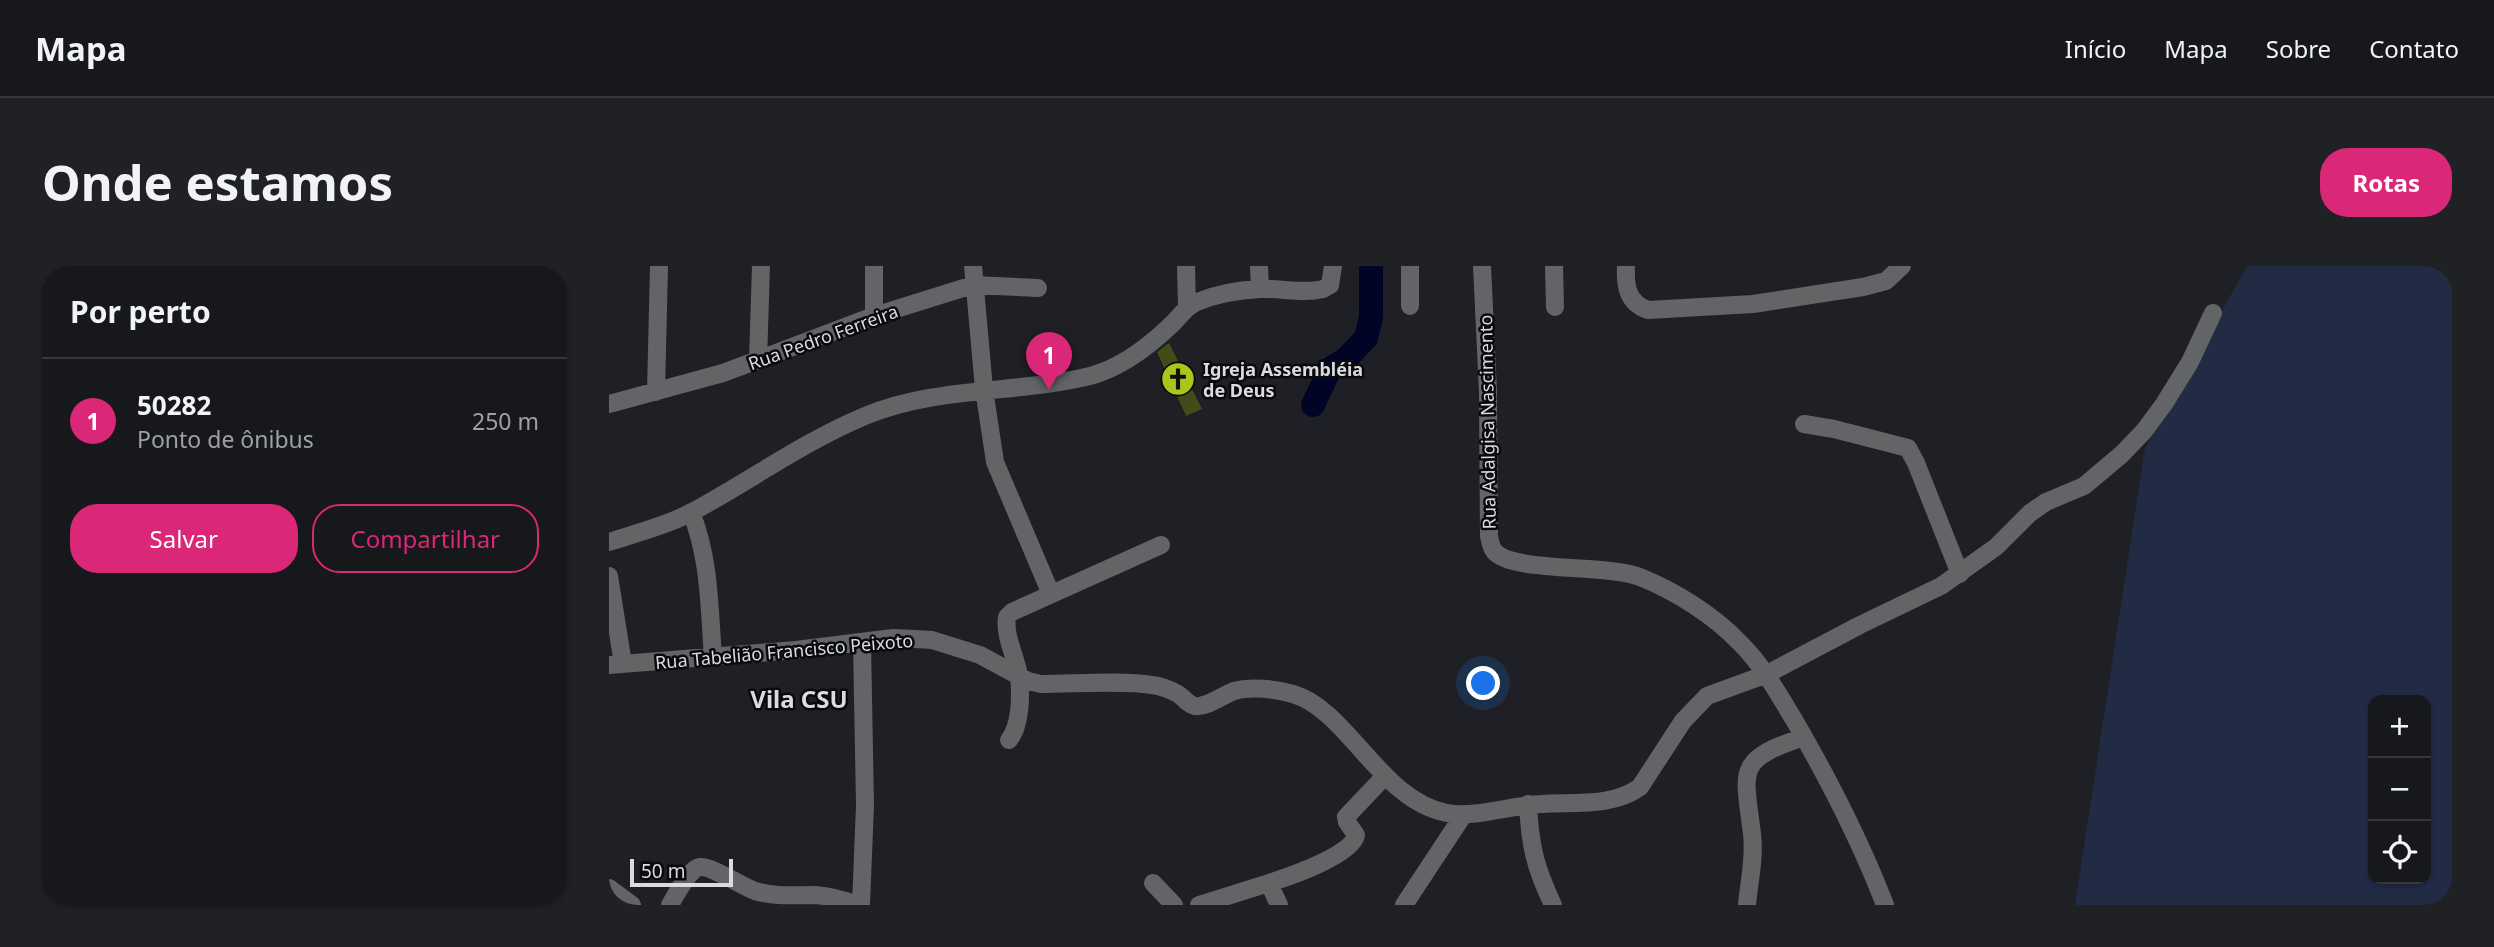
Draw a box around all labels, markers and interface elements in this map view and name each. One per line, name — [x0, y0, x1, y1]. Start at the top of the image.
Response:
text: Mapa — [35, 26, 127, 71]
text: Início — [2065, 32, 2126, 65]
text: Mapa — [2164, 32, 2228, 65]
text: Sobre — [2266, 32, 2331, 65]
text: Contato — [2369, 32, 2459, 65]
button: Rotas — [2320, 148, 2452, 217]
text: Onde estamos — [42, 149, 393, 215]
text: Por perto — [70, 291, 211, 332]
street label: Rua Pedro Ferreira — [745, 299, 901, 375]
street label: Rua Adalgisa Nascimento — [1473, 314, 1501, 530]
pin: 1 — [1026, 332, 1072, 390]
place label: Igreja Assembléia de Deus — [1203, 357, 1363, 402]
church icon: Igreja Assembléia de Deus — [1159, 360, 1197, 398]
text: 50282 — [137, 387, 211, 423]
text: 1 — [86, 405, 100, 437]
text: 250 m — [472, 405, 539, 437]
text: Ponto de ônibus — [137, 423, 314, 455]
button: Salvar — [70, 504, 298, 573]
button: Compartilhar — [312, 504, 539, 573]
street label: Rua Tabelião Francisco Peixoto — [654, 628, 914, 674]
your location — [1466, 666, 1500, 700]
district label: Vila CSU — [750, 682, 848, 715]
map controls — [2368, 695, 2431, 884]
button: + — [2368, 695, 2431, 758]
button: − — [2368, 758, 2431, 821]
button: locate — [2368, 821, 2431, 884]
scale bar — [630, 856, 733, 888]
text: 50 m — [641, 858, 685, 884]

